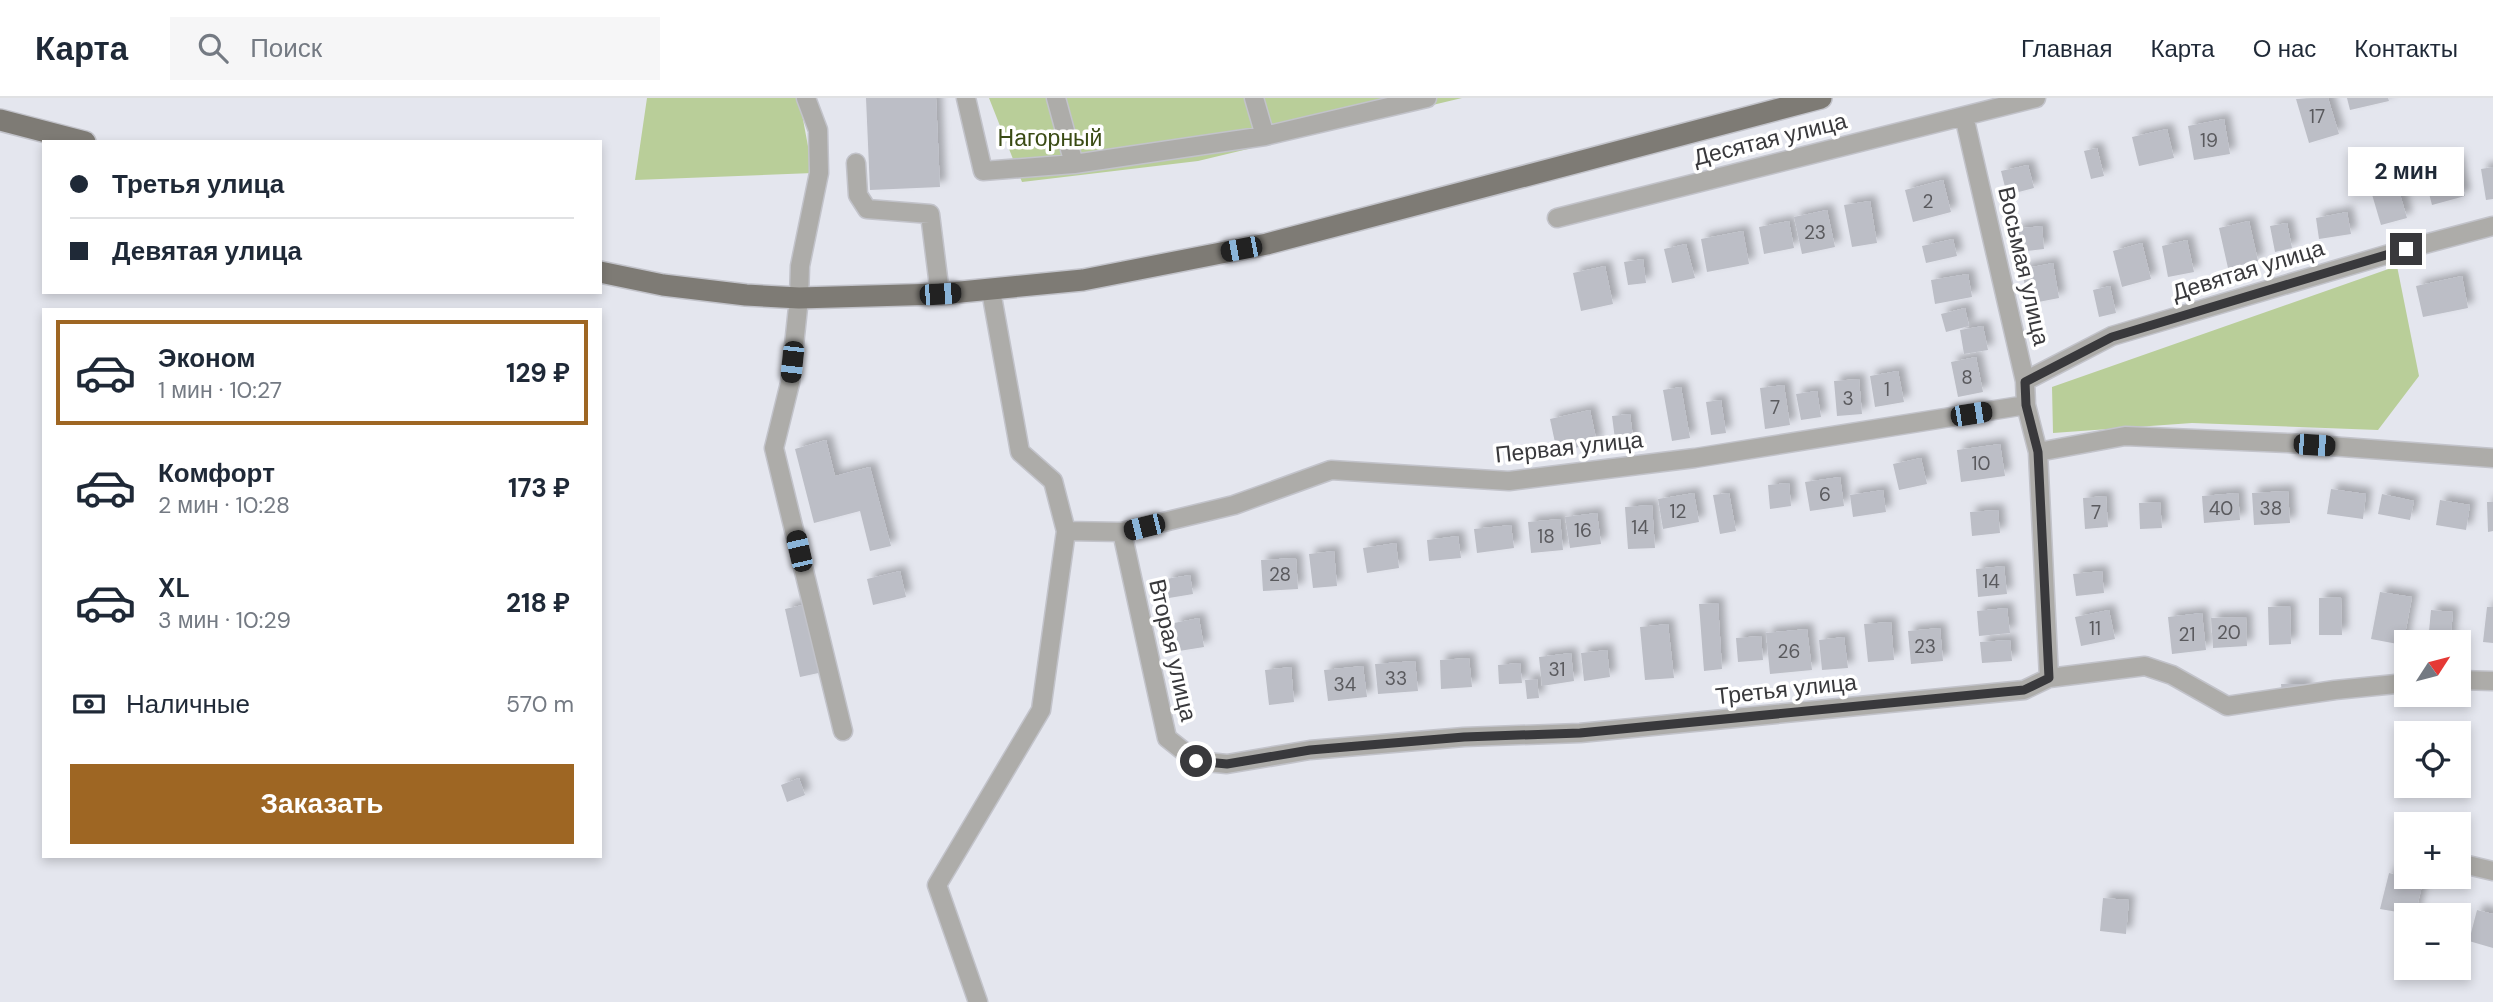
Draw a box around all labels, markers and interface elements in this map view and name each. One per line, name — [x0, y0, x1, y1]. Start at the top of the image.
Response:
search box — [170, 17, 660, 80]
text: Карта — [35, 27, 128, 70]
icon: search — [194, 29, 232, 67]
text: Поиск — [250, 31, 322, 65]
text: Главная — [2021, 33, 2112, 64]
text: Карта — [2150, 33, 2215, 64]
text: О нас — [2253, 33, 2316, 64]
text: Контакты — [2354, 33, 2458, 64]
house number: 17 — [2309, 104, 2325, 129]
street label: Десятая улица — [1690, 105, 1850, 173]
park label: Нагорный — [998, 123, 1102, 153]
house number: 19 — [2200, 128, 2218, 153]
callout: 2 мин — [2348, 148, 2464, 197]
text: 2 мин — [2374, 156, 2438, 186]
text: Третья улица — [112, 167, 284, 201]
street label: Восьмая улица — [1991, 184, 2057, 349]
house number: 2 — [1923, 189, 1934, 214]
house number: 23 — [1804, 220, 1826, 245]
street label: Девятая улица — [2168, 233, 2328, 307]
route end — [2390, 233, 2422, 265]
text: Девятая улица — [112, 234, 302, 268]
car — [1219, 235, 1264, 263]
car — [919, 282, 962, 306]
car — [780, 340, 805, 384]
icon: car — [74, 341, 137, 404]
text: Эконом — [158, 341, 256, 375]
text: 129 ₽ — [506, 356, 570, 390]
house number: 8 — [1961, 365, 1973, 390]
text: 1 мин · 10:27 — [158, 375, 282, 405]
house number: 1 — [1884, 377, 1890, 402]
house number: 3 — [1842, 386, 1854, 411]
house number: 7 — [1770, 395, 1780, 420]
car — [1949, 400, 1994, 428]
street label: Первая улица — [1494, 424, 1645, 470]
car — [2293, 433, 2336, 457]
house number: 10 — [1972, 451, 1990, 476]
icon: car — [74, 456, 137, 519]
text: Комфорт — [158, 456, 275, 490]
text: 173 ₽ — [508, 471, 570, 505]
house number: 6 — [1819, 482, 1831, 507]
text: 2 мин · 10:28 — [158, 490, 290, 520]
house number: 40 — [2209, 496, 2233, 521]
house number: 38 — [2260, 496, 2282, 521]
house number: 12 — [1670, 499, 1686, 524]
house number: 7 — [2091, 500, 2101, 525]
car — [1122, 512, 1167, 542]
house number: 14 — [1631, 515, 1649, 540]
house number: 16 — [1574, 518, 1592, 543]
house number: 18 — [1537, 524, 1555, 549]
car — [785, 528, 814, 574]
house number: 28 — [1269, 562, 1291, 587]
house number: 14 — [1982, 569, 2000, 594]
icon: car — [74, 571, 137, 634]
text: XL — [158, 571, 190, 605]
street label: Вторая улица — [1142, 576, 1204, 724]
text: 218 ₽ — [506, 586, 570, 620]
text: 3 мин · 10:29 — [158, 605, 291, 635]
house number: 11 — [2089, 616, 2101, 641]
house number: 20 — [2217, 620, 2241, 645]
house number: 21 — [2179, 622, 2195, 647]
north arrow — [2394, 630, 2471, 707]
map controls — [2394, 630, 2471, 980]
house number: 23 — [1914, 634, 1936, 659]
house number: 26 — [1778, 639, 1800, 664]
house number: 31 — [1549, 657, 1565, 682]
house number: 33 — [1385, 666, 1407, 691]
street label: Третья улица — [1714, 667, 1858, 711]
house number: 34 — [1334, 672, 1356, 697]
icon: cash — [70, 685, 108, 723]
text: Наличные — [126, 687, 250, 721]
text: 570 m — [506, 689, 574, 719]
button: locate — [2394, 721, 2471, 798]
route start — [1180, 745, 1212, 777]
button: Заказать — [70, 764, 574, 844]
button: + — [2394, 812, 2471, 889]
button: − — [2394, 903, 2471, 980]

